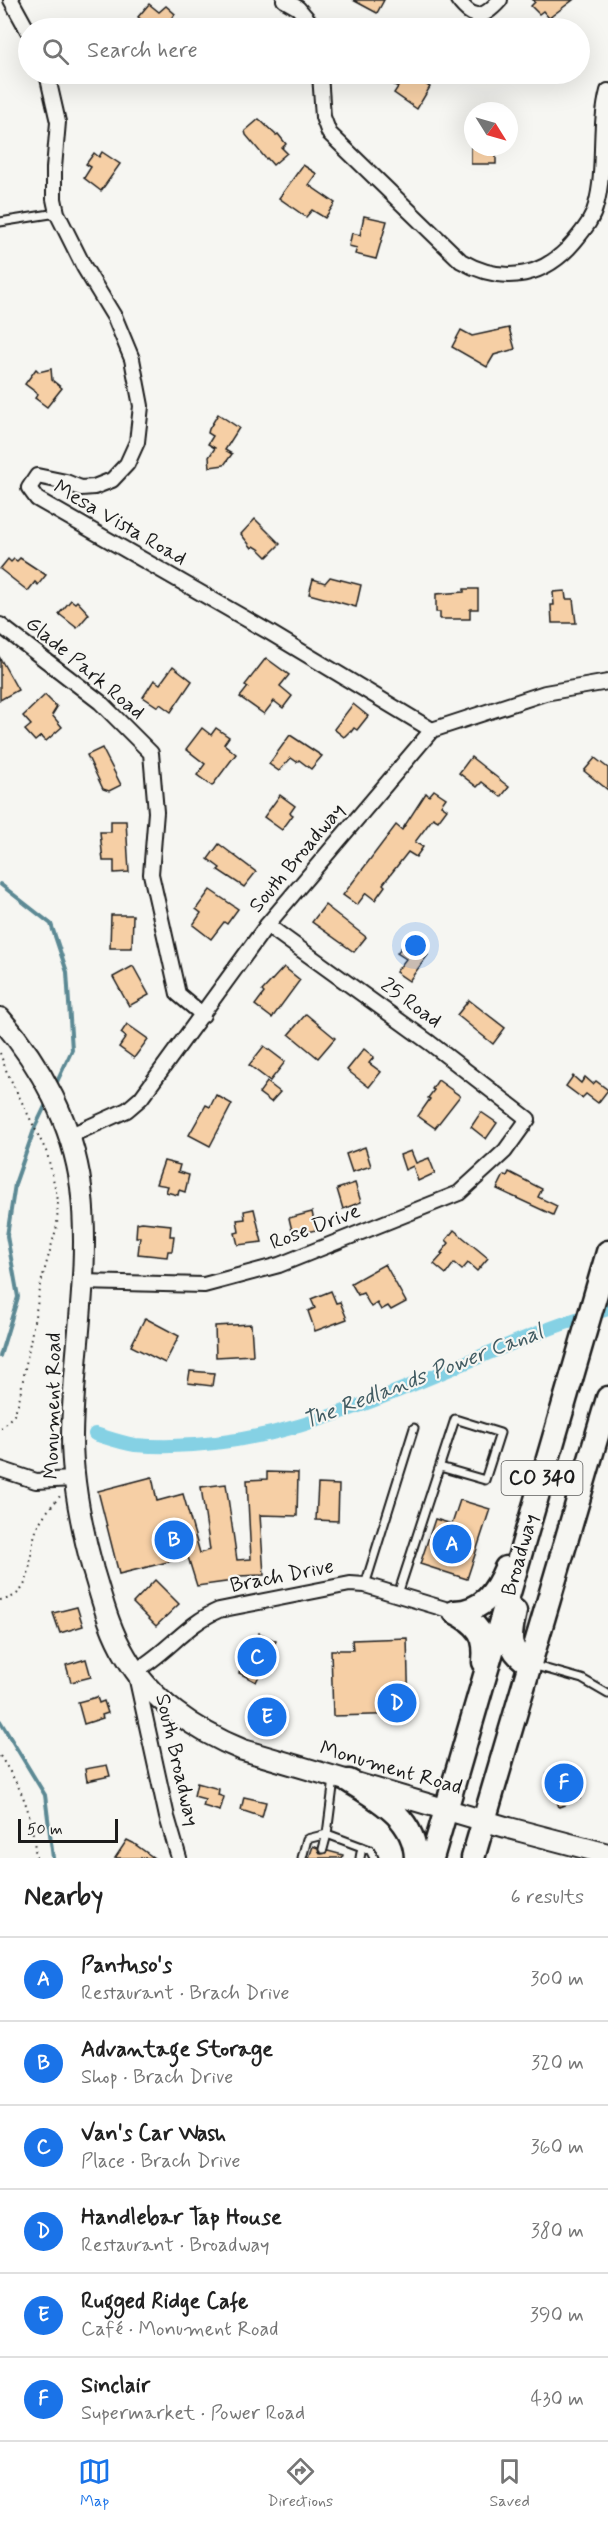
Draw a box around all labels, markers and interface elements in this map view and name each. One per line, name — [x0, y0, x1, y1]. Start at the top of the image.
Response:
search box — [18, 18, 590, 84]
icon: search — [39, 35, 72, 68]
text: Search here — [87, 37, 198, 65]
north arrow — [464, 102, 518, 156]
street label: Mesa Vista Road — [48, 474, 192, 572]
street label: Glade Park Road — [19, 610, 151, 726]
street label: South Broadway — [243, 797, 351, 919]
your location — [401, 931, 430, 960]
street label: 25 Road — [375, 971, 447, 1035]
street label: Rose Drive — [266, 1197, 364, 1257]
water label: The Redlands Power Canal — [299, 1318, 549, 1436]
street label: Monument Road — [38, 1332, 68, 1480]
road number: CO 340 — [502, 1461, 582, 1495]
street label: Broadway — [495, 1511, 545, 1599]
pin: B — [154, 1518, 194, 1562]
pin: A — [432, 1522, 472, 1566]
street label: Brach Drive — [228, 1552, 336, 1600]
pin: C — [238, 1634, 276, 1680]
pin: D — [378, 1680, 416, 1726]
street label: South Broadway — [148, 1691, 206, 1829]
pin: E — [248, 1694, 286, 1740]
street label: Monument Road — [317, 1734, 465, 1802]
pin: F — [544, 1760, 584, 1806]
scale bar — [18, 1816, 118, 1844]
text: 50 m — [27, 1819, 63, 1840]
text: Nearby — [24, 1880, 103, 1914]
text: 6 results — [511, 1884, 584, 1911]
text: Pantuso's — [81, 1952, 172, 1980]
text: A — [37, 1966, 50, 1993]
text: 300 m — [530, 1966, 584, 1993]
text: Restaurant · Brach Drive — [81, 1980, 290, 2007]
text: Advantage Storage — [81, 2036, 273, 2064]
text: B — [37, 2050, 50, 2077]
text: 320 m — [531, 2050, 584, 2077]
text: Shop · Brach Drive — [81, 2064, 233, 2091]
text: Van's Car Wash — [81, 2120, 226, 2148]
text: C — [36, 2134, 51, 2161]
text: 360 m — [531, 2134, 584, 2161]
text: Place · Brach Drive — [81, 2148, 241, 2175]
text: Handlebar Tap House — [81, 2204, 282, 2232]
text: D — [37, 2218, 50, 2245]
text: 380 m — [531, 2218, 584, 2245]
text: Restaurant · Broadway — [81, 2232, 269, 2259]
text: Rugged Ridge Cafe — [81, 2288, 248, 2316]
text: E — [38, 2302, 49, 2329]
text: 390 m — [530, 2302, 584, 2329]
text: Café · Monument Road — [81, 2316, 278, 2343]
text: Sinclair — [81, 2372, 150, 2400]
text: F — [38, 2386, 49, 2413]
text: 430 m — [531, 2386, 584, 2413]
text: Supermarket · Power Road — [81, 2400, 305, 2427]
tab: Map — [78, 2455, 111, 2512]
tab: Directions — [267, 2455, 333, 2512]
tab: Saved — [489, 2455, 530, 2512]

